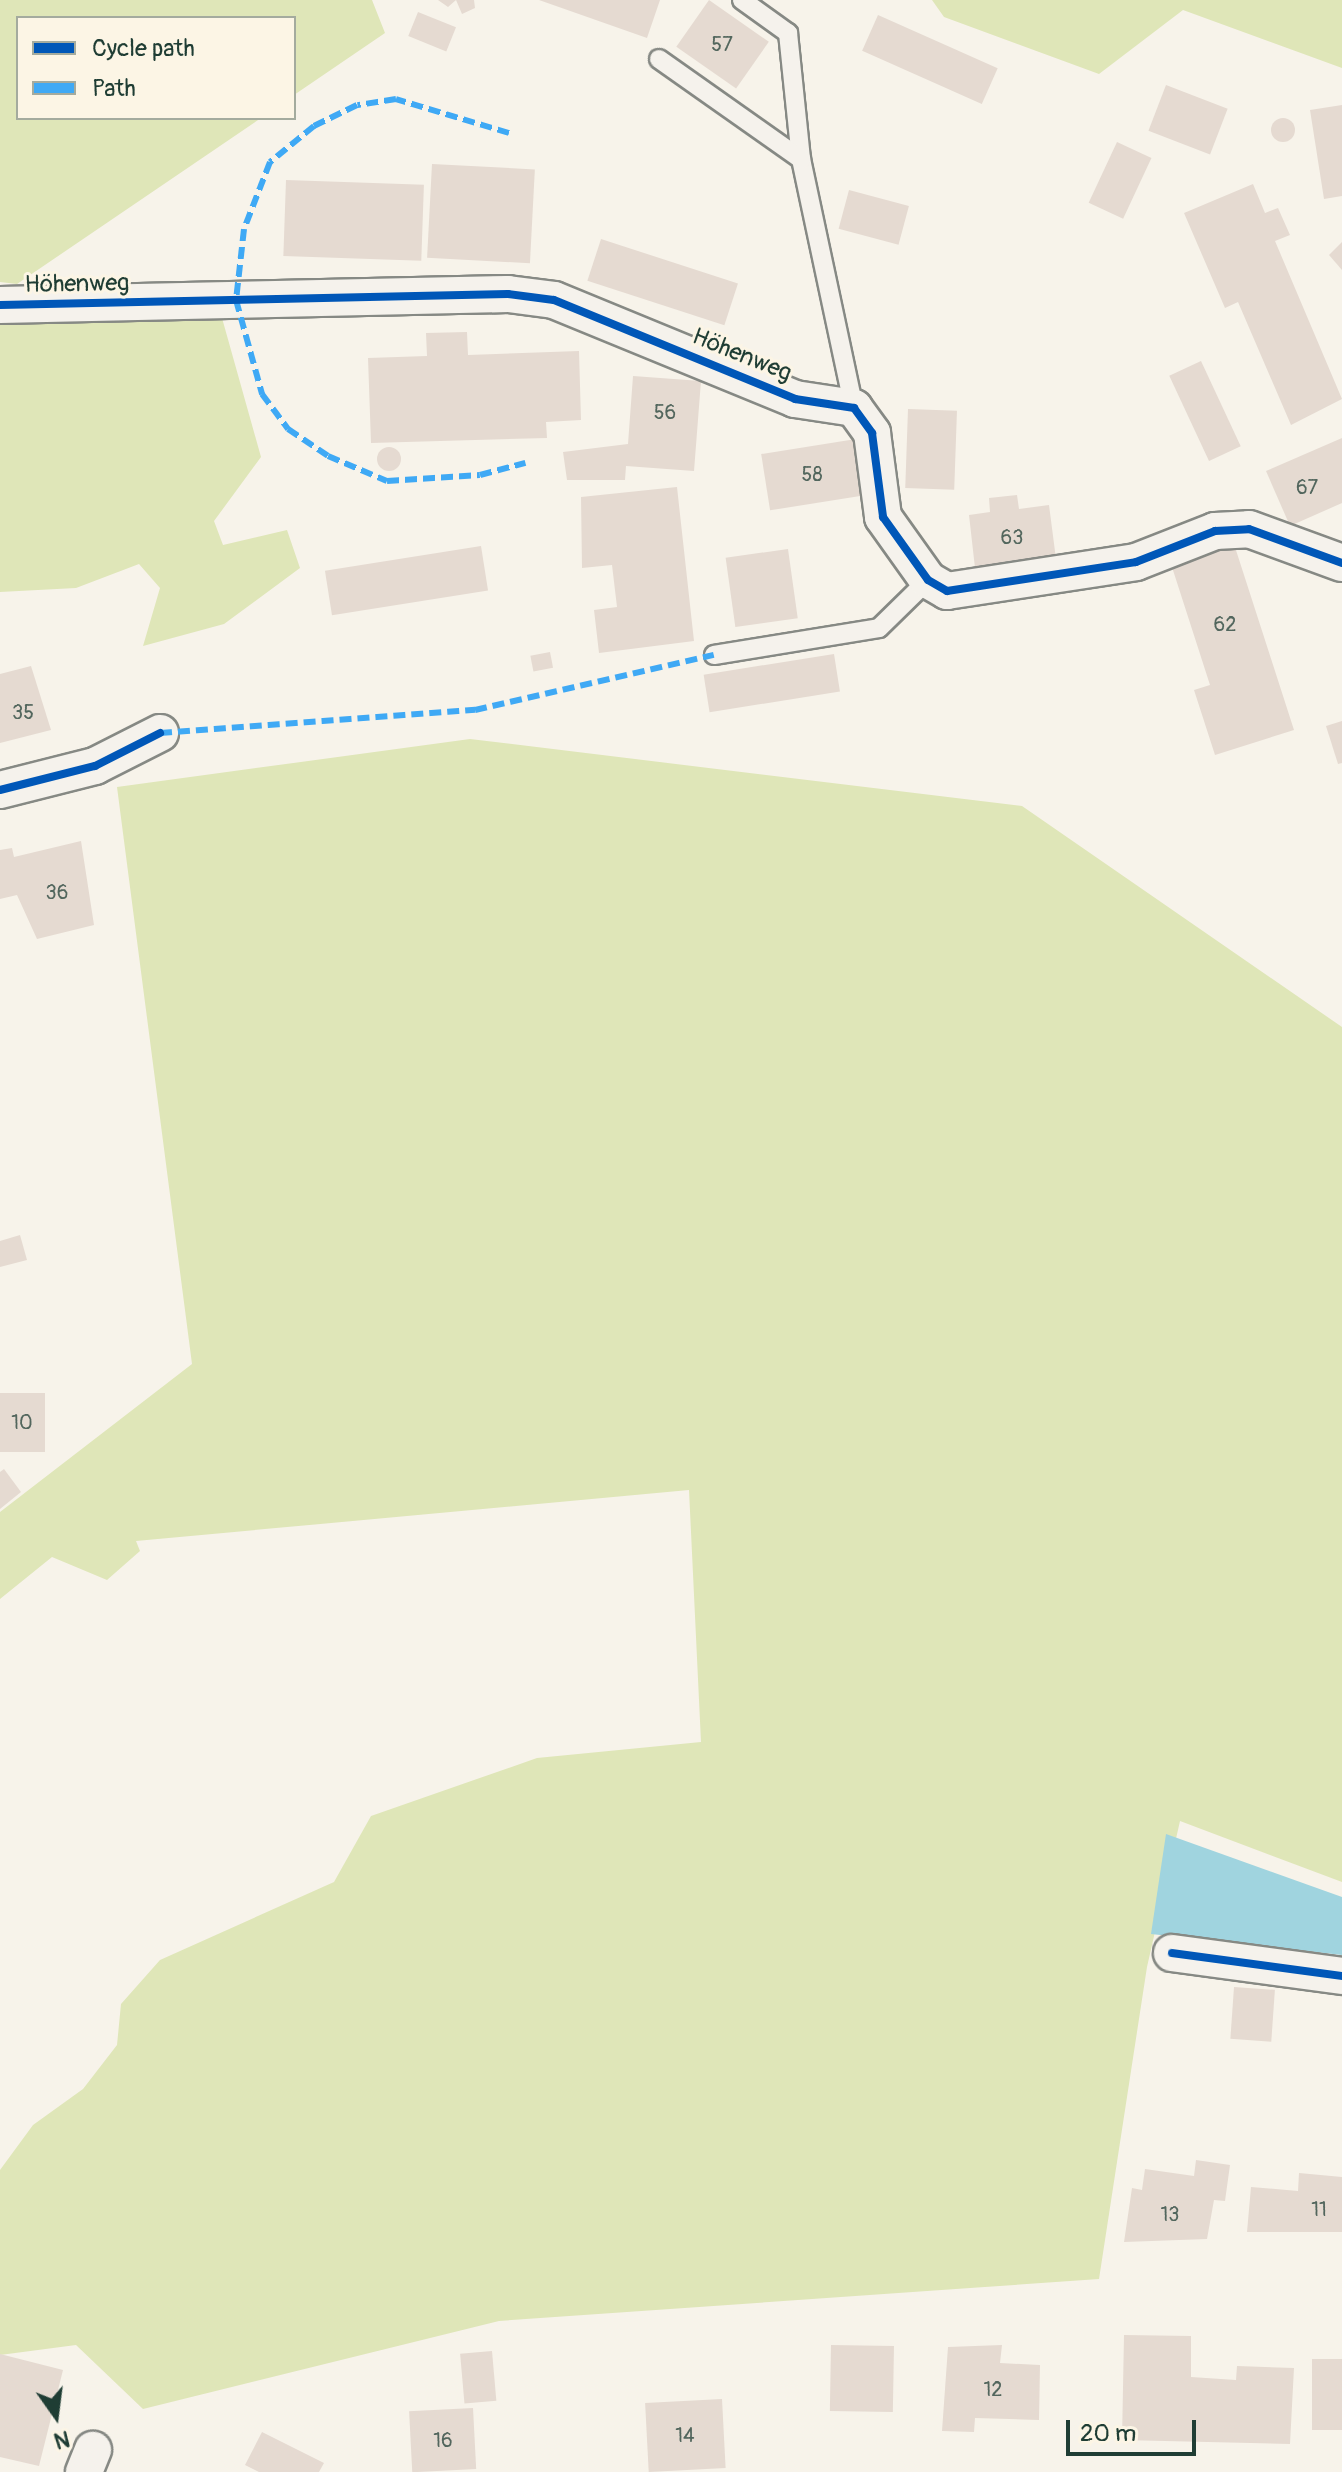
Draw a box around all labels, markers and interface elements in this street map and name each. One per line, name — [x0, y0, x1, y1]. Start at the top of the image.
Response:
legend — [16, 16, 296, 120]
house number: 57 — [711, 32, 733, 56]
text: Cycle path — [92, 34, 195, 63]
text: Path — [92, 74, 136, 103]
street label: Höhenweg — [24, 269, 130, 299]
street label: Höhenweg — [688, 322, 796, 388]
house number: 56 — [654, 400, 676, 424]
house number: 58 — [802, 462, 822, 486]
house number: 67 — [1296, 475, 1318, 499]
house number: 63 — [1001, 525, 1023, 549]
house number: 62 — [1214, 612, 1236, 636]
house number: 35 — [12, 700, 34, 724]
house number: 36 — [46, 880, 68, 904]
house number: 10 — [11, 1410, 33, 1434]
house number: 11 — [1311, 2197, 1327, 2221]
house number: 13 — [1161, 2202, 1179, 2226]
north arrow — [16, 2376, 96, 2456]
house number: 12 — [984, 2377, 1002, 2401]
scale bar — [1070, 2404, 1200, 2454]
text: 20 m — [1080, 2419, 1136, 2448]
house number: 14 — [675, 2423, 695, 2447]
text: N — [51, 2424, 72, 2455]
house number: 16 — [433, 2428, 453, 2452]

